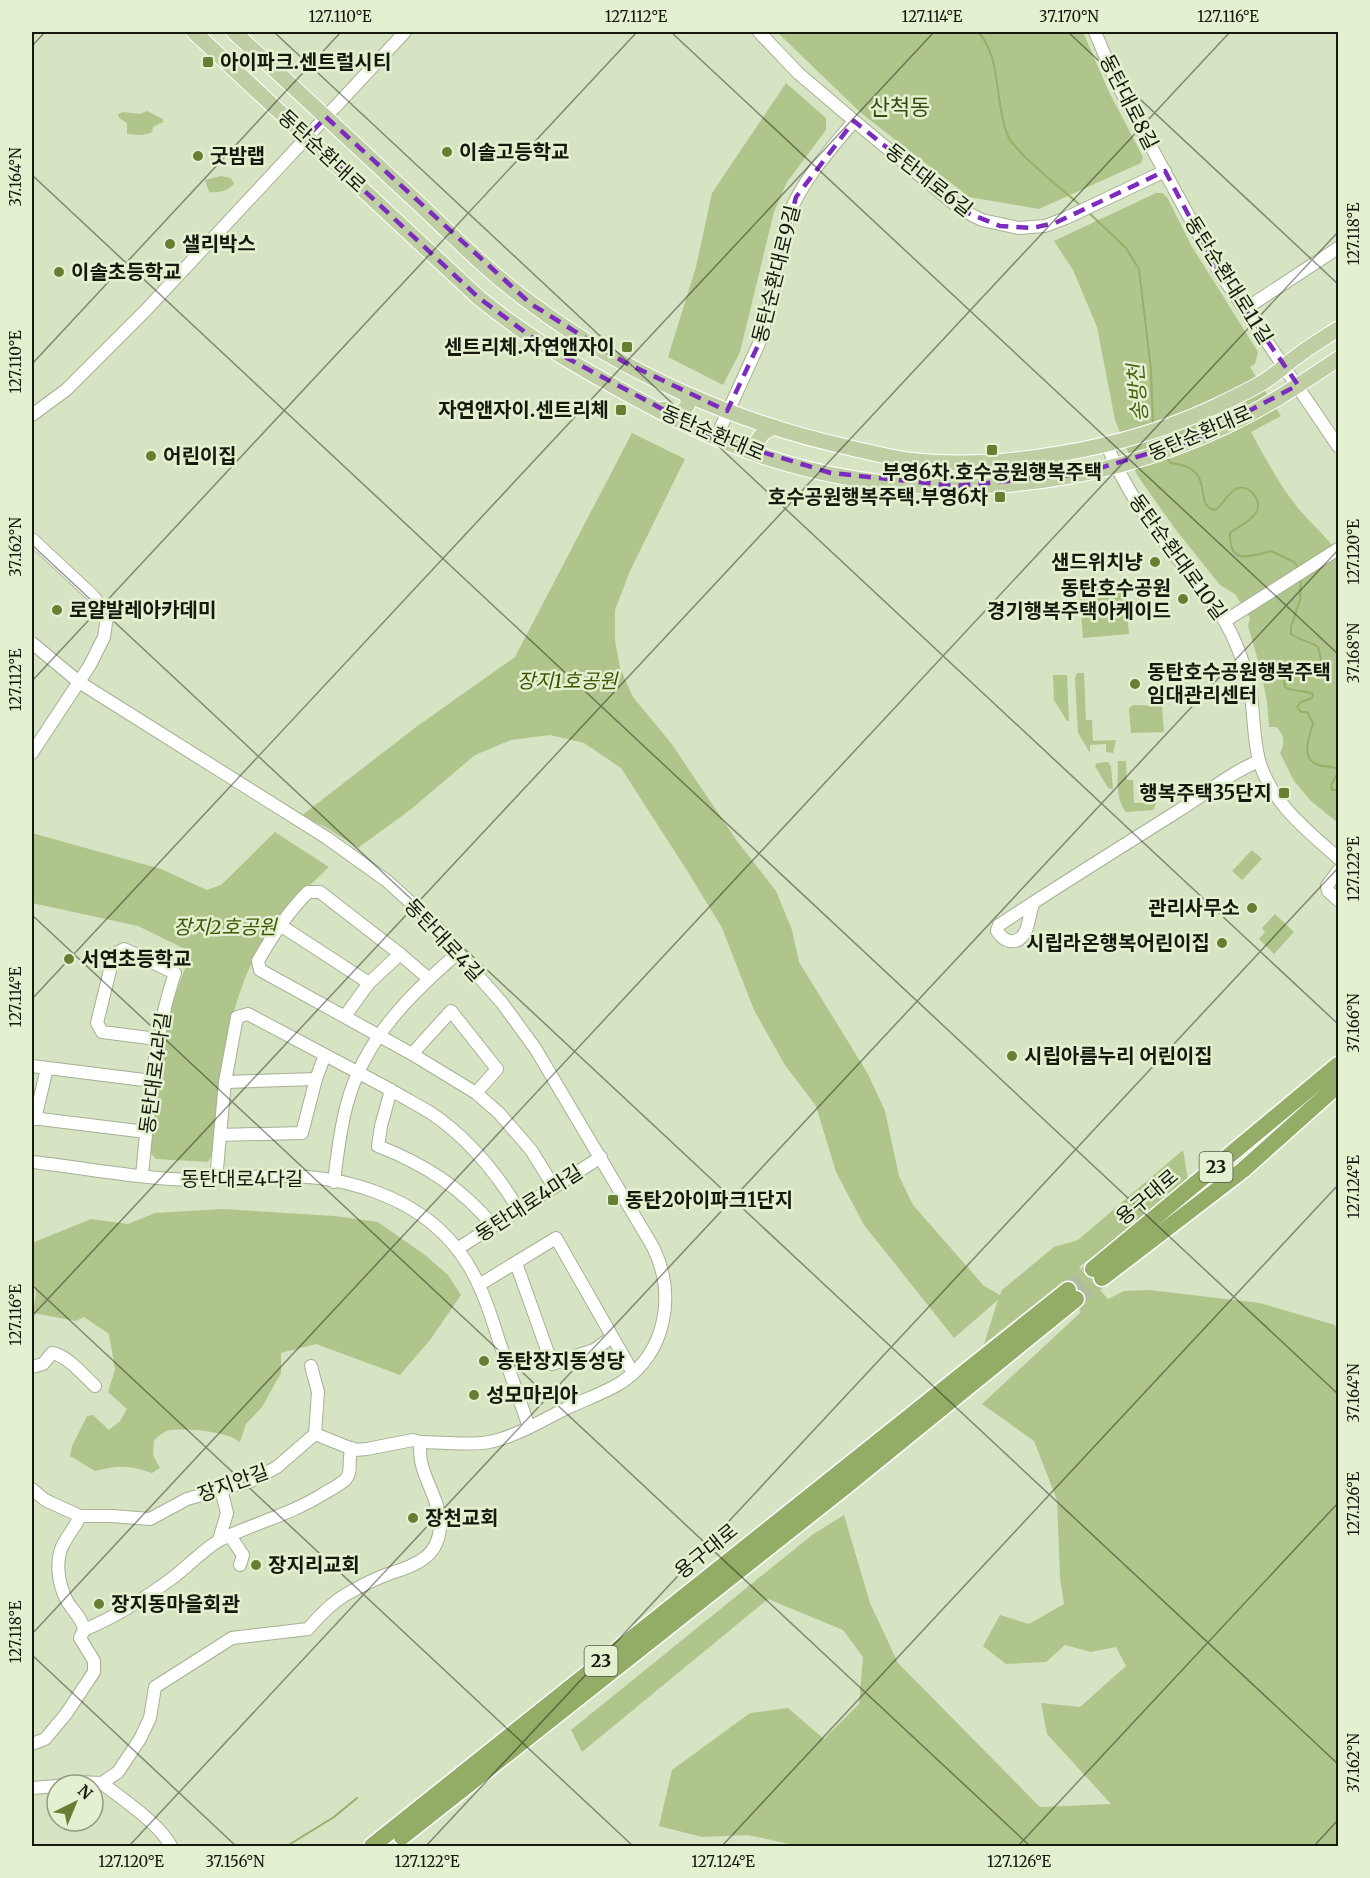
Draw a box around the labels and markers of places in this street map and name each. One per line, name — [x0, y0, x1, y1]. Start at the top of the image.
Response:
place label: 아이파크.센트럴시티 — [220, 49, 391, 74]
marker: 아이파크.센트럴시티 — [201, 55, 215, 69]
place label: 이솔고등학교 — [459, 139, 569, 164]
place label: 굿밤랩 — [210, 143, 265, 168]
marker: 이솔고등학교 — [440, 145, 454, 159]
marker: 굿밤랩 — [191, 149, 205, 163]
place label: 샐리박스 — [182, 231, 256, 256]
marker: 샐리박스 — [163, 237, 177, 251]
place label: 이솔초등학교 — [71, 259, 181, 284]
marker: 이솔초등학교 — [52, 265, 66, 279]
place label: 센트리체.자연앤자이 — [444, 334, 615, 359]
marker: 센트리체.자연앤자이 — [620, 340, 634, 354]
place label: 자연앤자이.센트리체 — [438, 397, 609, 422]
marker: 자연앤자이.센트리체 — [614, 403, 628, 417]
place label: 어린이집 — [163, 443, 237, 468]
marker: 부영6차.호수공원행복주택 — [985, 443, 999, 457]
marker: 어린이집 — [144, 449, 158, 463]
place label: 부영6차.호수공원행복주택 — [882, 459, 1102, 484]
place label: 호수공원행복주택.부영6차 — [768, 484, 989, 509]
marker: 호수공원행복주택.부영6차 — [993, 490, 1007, 504]
place label: 샌드위치냥 — [1051, 549, 1143, 574]
marker: 샌드위치냥 — [1148, 555, 1162, 569]
place label: 동탄호수공원 경기행복주택아케이드 — [987, 575, 1171, 623]
marker: 동탄호수공원 경기행복주택아케이드 — [1176, 592, 1190, 606]
place label: 로얄발레아카데미 — [69, 597, 216, 622]
marker: 로얄발레아카데미 — [50, 603, 64, 617]
place label: 동탄호수공원행복주택 임대관리센터 — [1147, 659, 1331, 707]
marker: 동탄호수공원행복주택 임대관리센터 — [1128, 677, 1142, 691]
place label: 행복주택35단지 — [1139, 780, 1272, 805]
marker: 행복주택35단지 — [1277, 786, 1291, 800]
place label: 관리사무소 — [1148, 895, 1240, 920]
marker: 관리사무소 — [1245, 901, 1259, 915]
place label: 시립라온행복어린이집 — [1026, 930, 1210, 955]
marker: 시립라온행복어린이집 — [1215, 936, 1229, 950]
place label: 서연초등학교 — [81, 946, 191, 971]
marker: 서연초등학교 — [62, 952, 76, 966]
place label: 시립아름누리 어린이집 — [1024, 1043, 1213, 1068]
marker: 시립아름누리 어린이집 — [1005, 1049, 1019, 1063]
place label: 동탄2아이파크1단지 — [625, 1187, 793, 1212]
marker: 동탄2아이파크1단지 — [606, 1193, 620, 1207]
place label: 동탄장지동성당 — [496, 1348, 625, 1373]
marker: 동탄장지동성당 — [477, 1354, 491, 1368]
place label: 성모마리아 — [486, 1382, 579, 1407]
marker: 성모마리아 — [467, 1388, 481, 1402]
place label: 장천교회 — [425, 1505, 499, 1530]
marker: 장천교회 — [406, 1511, 420, 1525]
place label: 장지리교회 — [268, 1552, 360, 1577]
marker: 장지리교회 — [249, 1558, 263, 1572]
place label: 장지동마을회관 — [111, 1591, 240, 1616]
marker: 장지동마을회관 — [92, 1597, 106, 1611]

